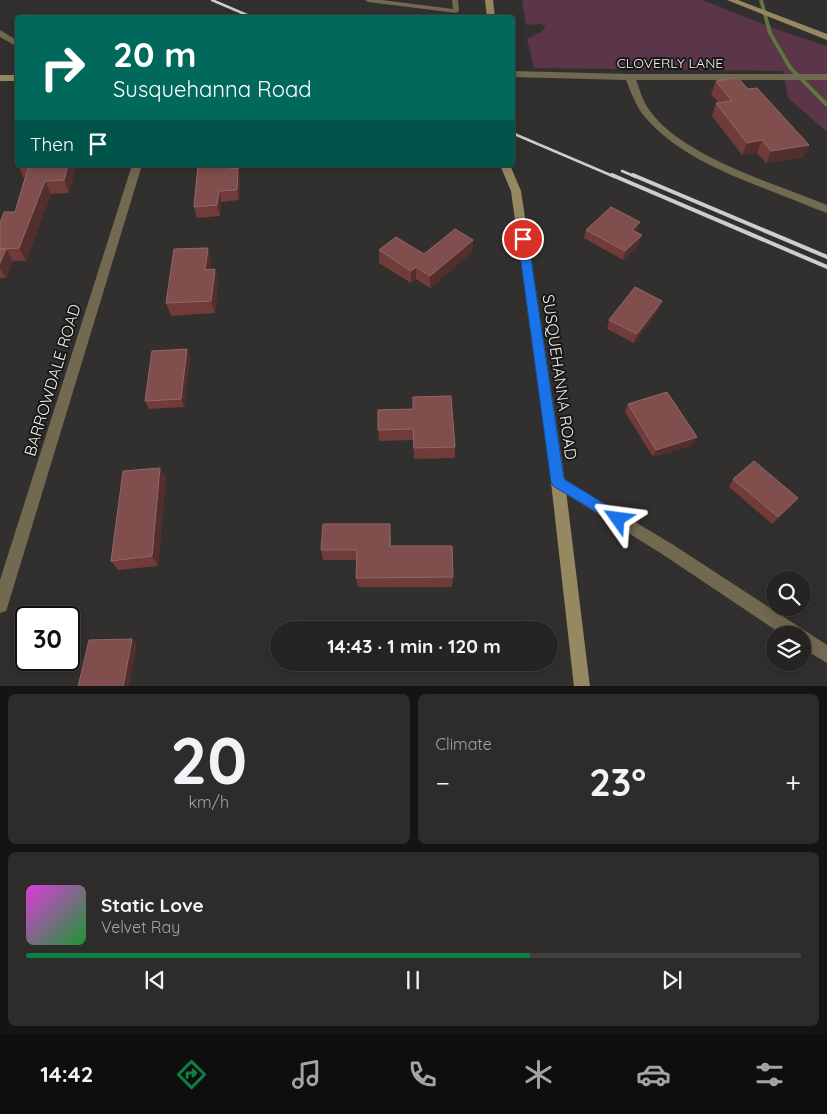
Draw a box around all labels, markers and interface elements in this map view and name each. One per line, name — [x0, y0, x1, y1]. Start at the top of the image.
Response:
text: 20 m — [113, 32, 196, 76]
icon: right — [30, 35, 95, 100]
street label: CLOVERLY LANE — [617, 54, 723, 72]
text: Susquehanna Road — [113, 75, 312, 103]
icon: arrive — [84, 130, 112, 158]
text: Then — [30, 132, 74, 156]
pin — [502, 218, 544, 260]
icon: arrive — [509, 225, 537, 253]
street label: SUSQUEHANNA ROAD — [539, 293, 581, 461]
street label: BARROWDALE ROAD — [19, 302, 85, 458]
position arrow — [591, 492, 643, 544]
map controls — [766, 571, 811, 671]
button: search — [766, 571, 811, 616]
speed limit sign: 30 — [15, 606, 80, 671]
button: layers — [766, 626, 811, 671]
text: 14:43 · 1 min · 120 m — [327, 634, 501, 658]
text: 20 — [170, 719, 247, 800]
text: Climate — [436, 734, 492, 754]
text: 23° — [589, 758, 646, 806]
text: − — [436, 765, 450, 800]
text: + — [785, 765, 801, 800]
text: km/h — [188, 792, 229, 812]
text: Static Love — [101, 893, 204, 917]
text: Velvet Ray — [101, 917, 180, 937]
icon: previous — [141, 966, 169, 994]
icon: pause — [399, 966, 427, 994]
icon: next — [658, 966, 686, 994]
icon: directions — [174, 1057, 209, 1092]
icon: music — [289, 1057, 324, 1092]
icon: phone — [405, 1057, 440, 1092]
icon: climate — [521, 1057, 556, 1092]
icon: car — [636, 1057, 671, 1092]
icon: filters — [752, 1057, 787, 1092]
text: 14:42 — [40, 1060, 93, 1088]

